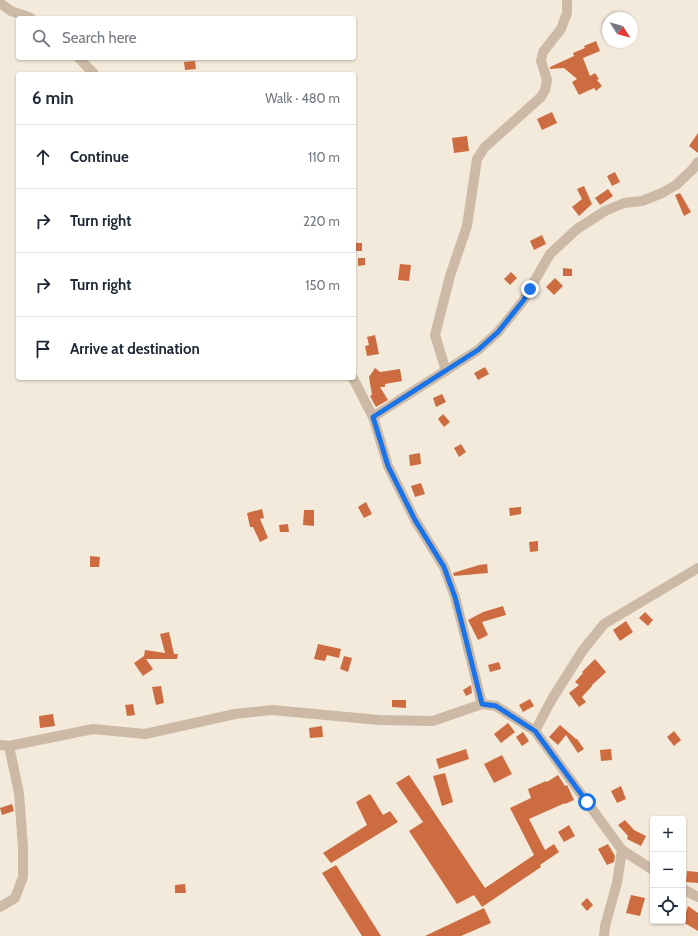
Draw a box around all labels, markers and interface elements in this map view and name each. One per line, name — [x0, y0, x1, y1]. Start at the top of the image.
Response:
north arrow — [602, 12, 638, 48]
search box — [16, 16, 356, 60]
icon: search — [30, 27, 52, 49]
text: Search here — [62, 29, 137, 47]
text: 6 min — [32, 88, 74, 108]
text: Walk · 480 m — [265, 90, 340, 106]
icon: ahead — [32, 146, 54, 168]
text: Continue — [70, 148, 129, 166]
text: 110 m — [308, 149, 340, 165]
icon: right — [32, 210, 54, 232]
text: Turn right — [70, 212, 131, 230]
text: 220 m — [303, 213, 340, 229]
icon: right — [32, 274, 54, 296]
text: Turn right — [70, 276, 131, 294]
text: 150 m — [305, 277, 340, 293]
route end — [521, 280, 539, 298]
icon: arrive — [32, 338, 54, 360]
text: Arrive at destination — [70, 340, 200, 358]
route start — [578, 793, 596, 811]
map controls — [650, 816, 686, 924]
button: + — [650, 816, 686, 852]
button: − — [650, 852, 686, 888]
button: locate — [650, 888, 686, 924]

